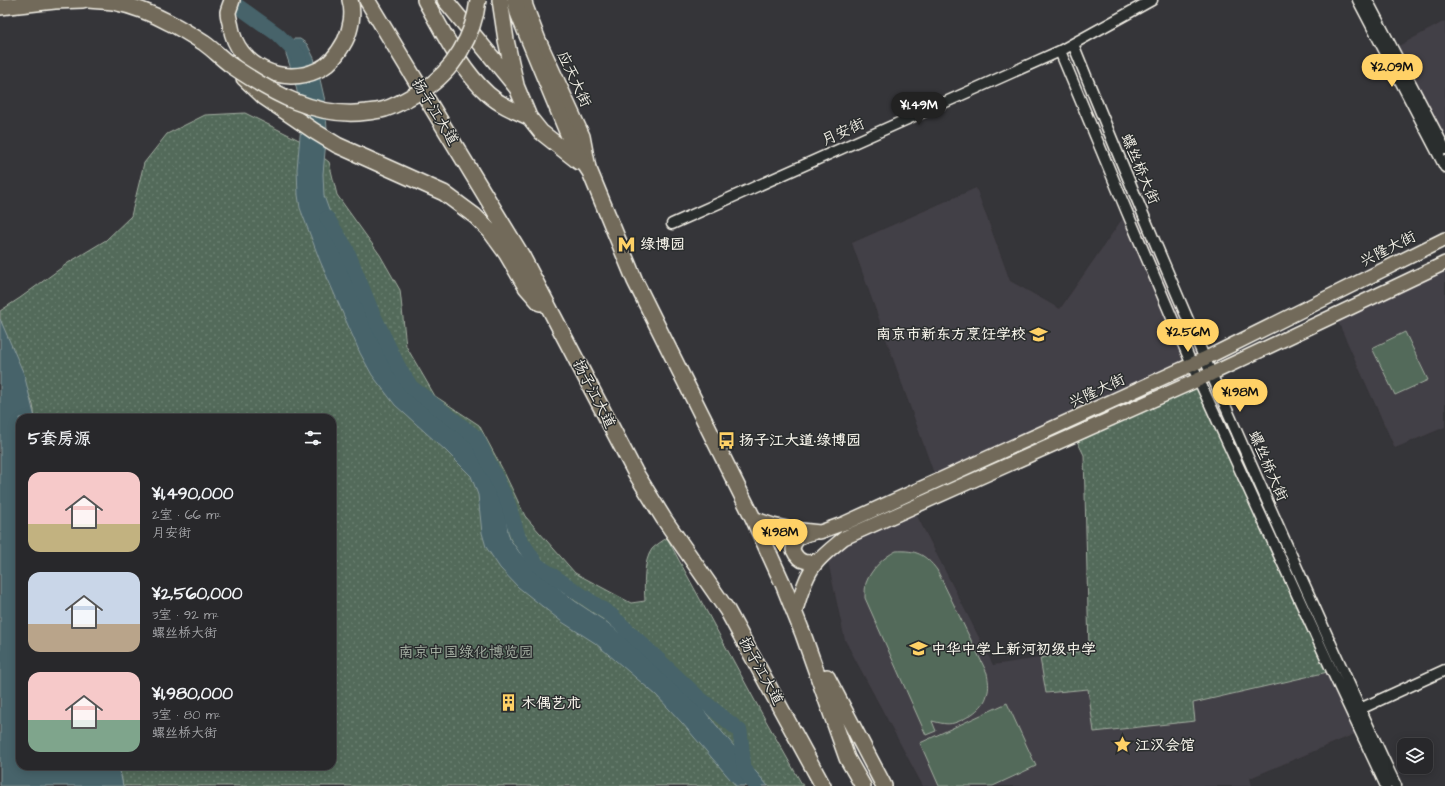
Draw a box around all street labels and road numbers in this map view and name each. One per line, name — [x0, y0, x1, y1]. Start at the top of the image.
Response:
street label: 应天大街 — [552, 47, 596, 111]
street label: 扬子江大道 — [407, 74, 463, 150]
street label: 月安街 — [818, 113, 868, 151]
street label: 螺丝桥大街 — [1116, 130, 1164, 208]
street label: 兴隆大街 — [1356, 226, 1420, 272]
street label: 扬子江大道 — [568, 356, 620, 432]
street label: 兴隆大街 — [1065, 369, 1129, 413]
street label: 螺丝桥大街 — [1243, 427, 1293, 505]
street label: 扬子江大道 — [734, 633, 788, 709]

